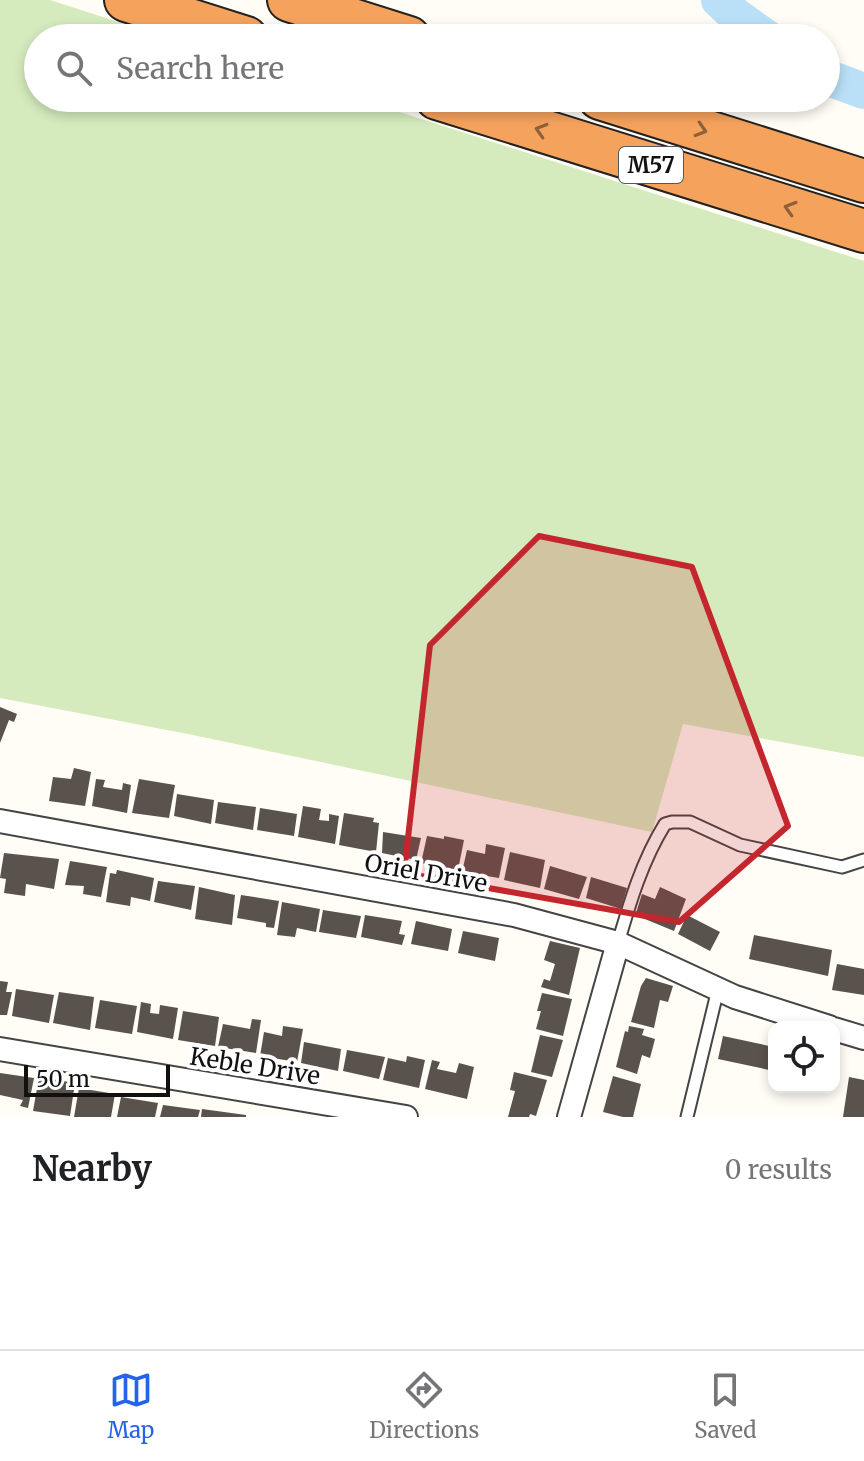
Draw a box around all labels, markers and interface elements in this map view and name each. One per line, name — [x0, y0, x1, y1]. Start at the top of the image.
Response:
search box — [24, 24, 840, 112]
icon: search — [52, 46, 96, 90]
text: Search here — [116, 49, 284, 87]
one-way arrow — [694, 121, 707, 137]
one-way arrow — [535, 124, 549, 140]
road number: M57 — [619, 147, 683, 183]
one-way arrow — [783, 201, 797, 217]
street label: Oriel Drive — [362, 847, 490, 899]
map controls — [768, 1021, 840, 1093]
button: locate — [768, 1021, 840, 1093]
street label: Keble Drive — [188, 1040, 322, 1092]
scale bar — [24, 1061, 170, 1097]
text: 50 m — [36, 1065, 90, 1093]
text: Nearby — [32, 1148, 152, 1190]
text: 0 results — [725, 1153, 832, 1186]
tab: Map — [107, 1368, 154, 1444]
tab: Directions — [369, 1368, 479, 1444]
tab: Saved — [694, 1368, 757, 1444]

